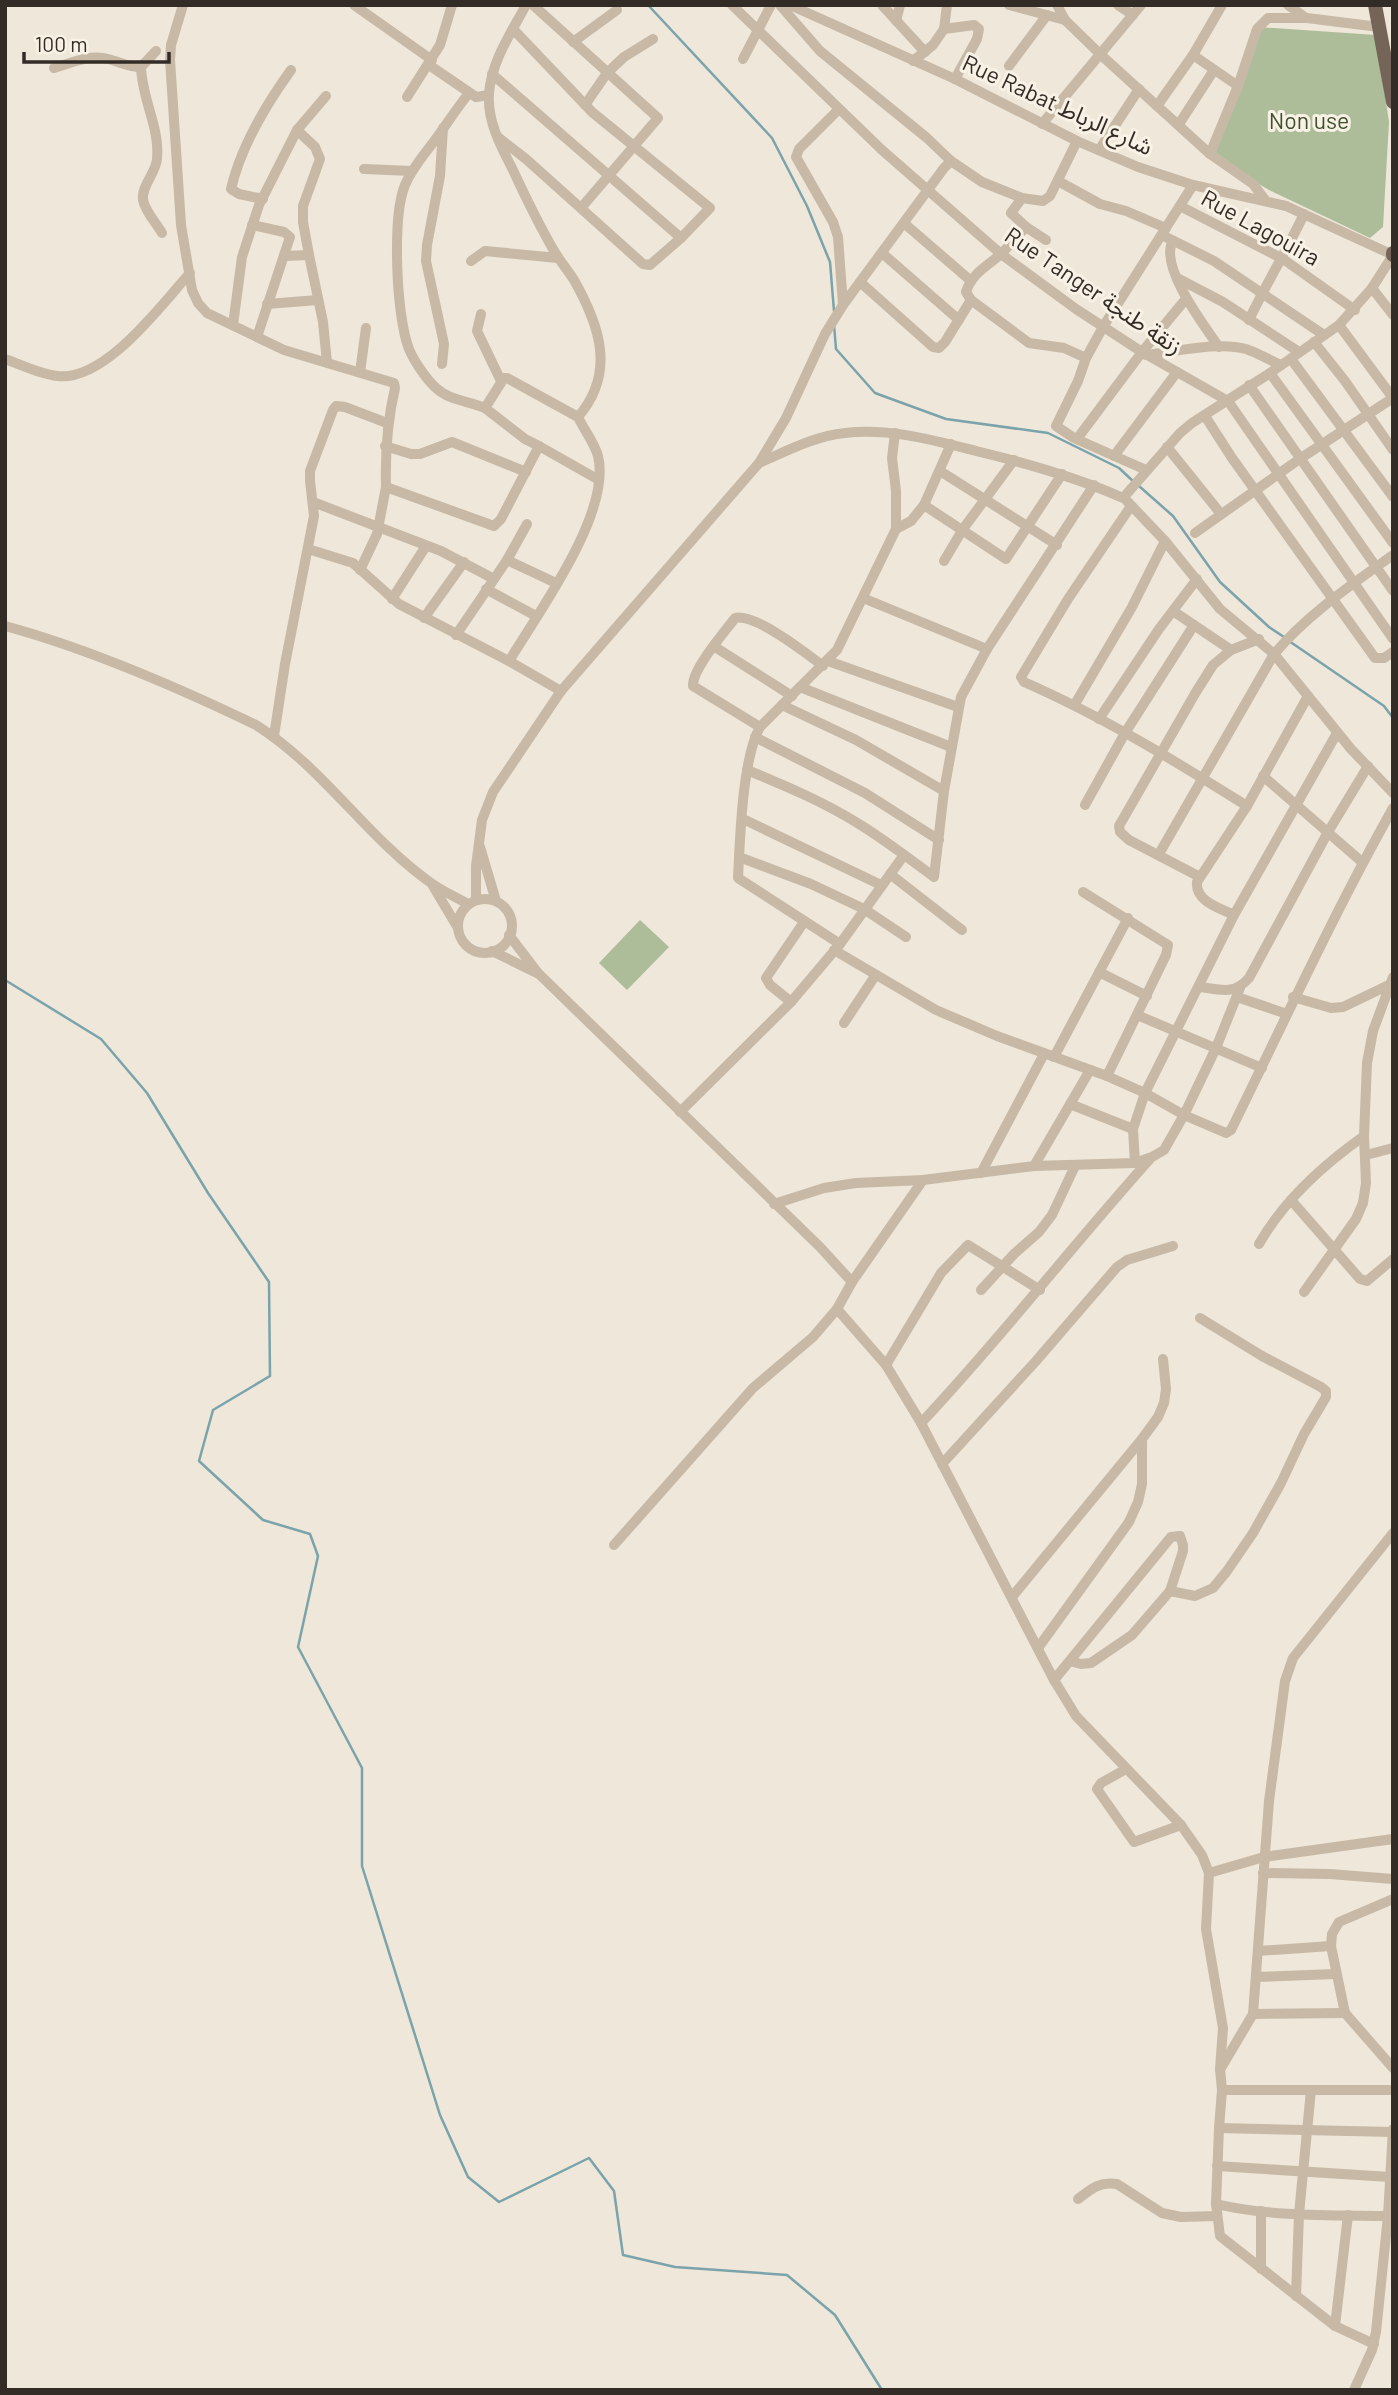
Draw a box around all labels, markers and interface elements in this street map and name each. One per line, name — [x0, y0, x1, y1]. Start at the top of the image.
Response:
scale bar — [24, 21, 170, 65]
text: 100 m — [35, 31, 88, 56]
street label: Rue Rabat شارع الرباط — [957, 48, 1158, 164]
park label: Non use — [1269, 106, 1349, 134]
street label: Rue Lagouira — [1197, 183, 1325, 271]
street label: Rue Tanger زنقة طنجة — [999, 220, 1188, 361]

